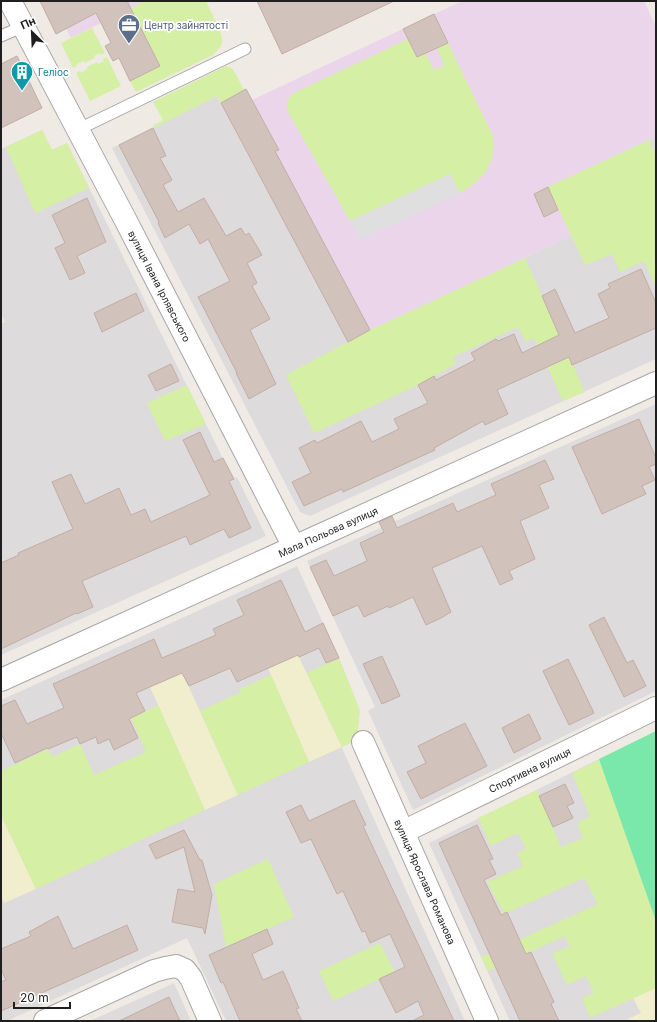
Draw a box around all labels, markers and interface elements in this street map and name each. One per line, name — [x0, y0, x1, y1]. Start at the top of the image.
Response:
north arrow — [12, 12, 52, 52]
office icon: Центр зайнятості — [116, 12, 142, 45]
text: Пн — [18, 13, 38, 32]
place label: Центр зайнятості — [144, 19, 228, 31]
building icon: Геліос — [9, 59, 35, 92]
place label: Геліос — [38, 66, 69, 78]
street label: вулиця Івана Ірлявського — [126, 228, 193, 344]
street label: Мала Польова вулиця — [276, 504, 380, 559]
street label: Спортивна вулиця — [486, 745, 573, 795]
street label: вулиця Ярослава Романова — [392, 817, 458, 946]
scale bar — [14, 984, 70, 1010]
text: 20 m — [20, 990, 49, 1005]

